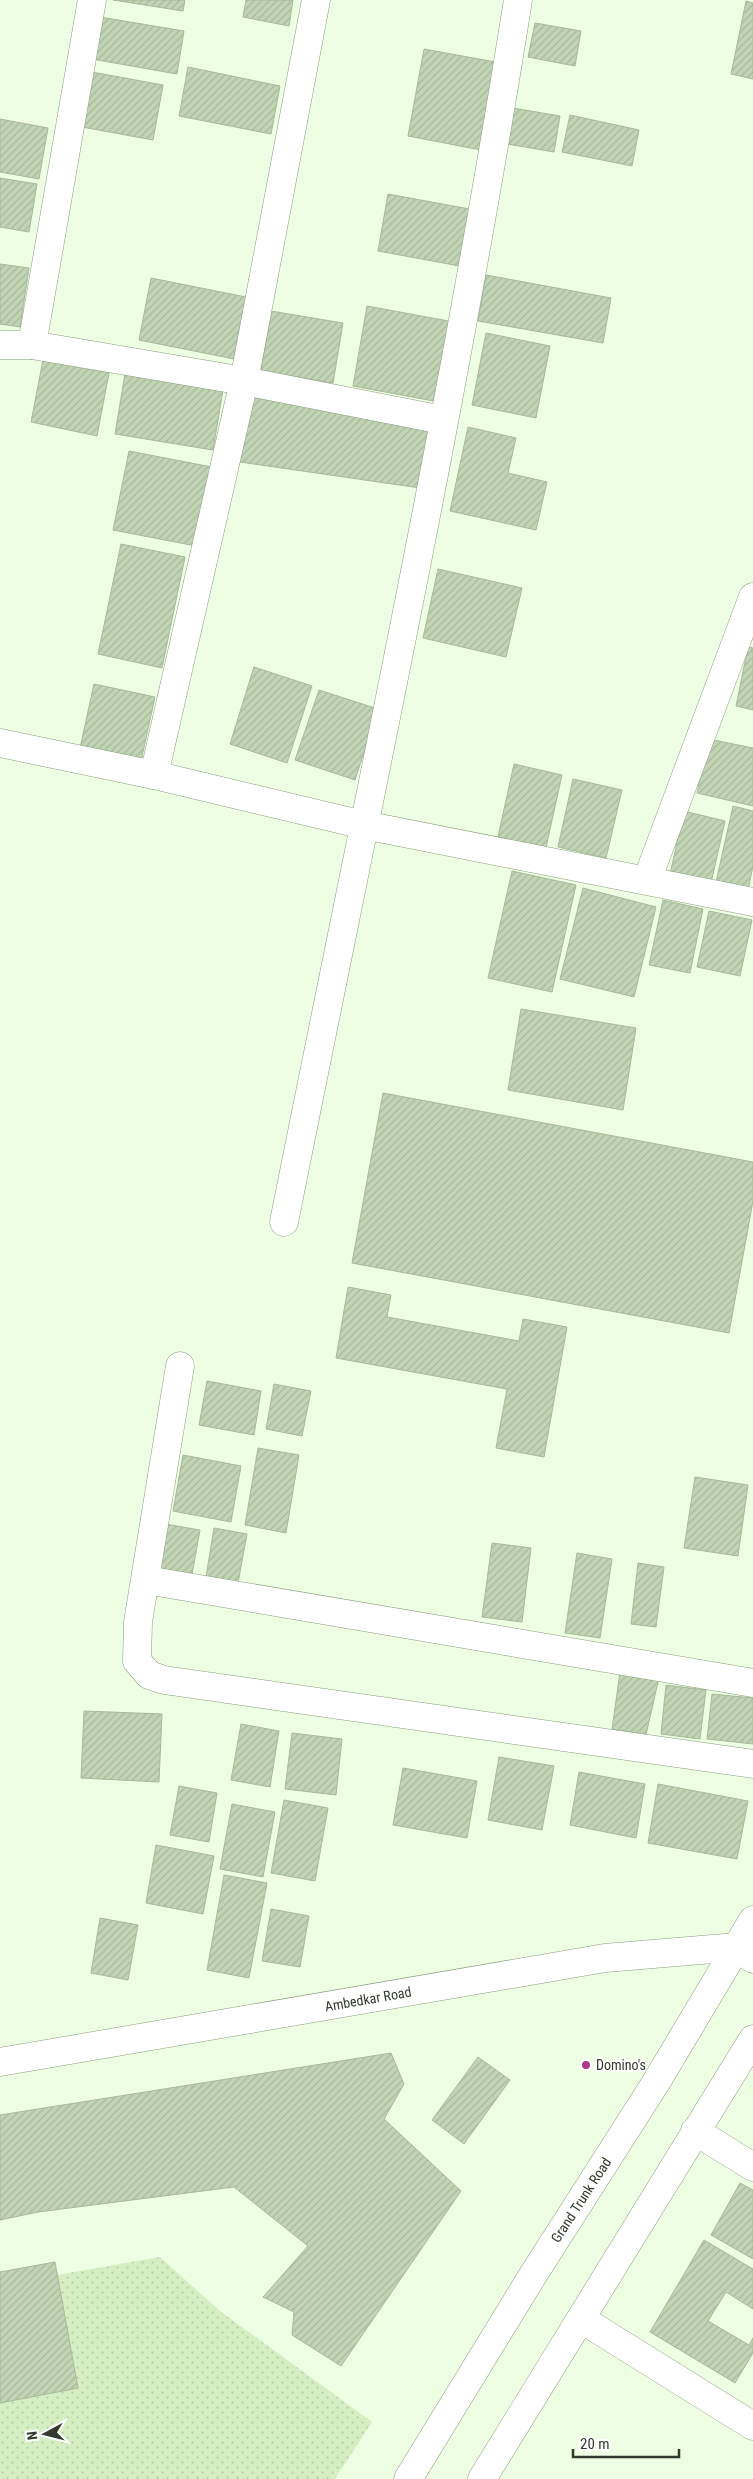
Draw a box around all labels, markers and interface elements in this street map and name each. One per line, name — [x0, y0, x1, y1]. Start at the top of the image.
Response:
street label: Ambedkar Road — [323, 1984, 413, 2014]
place label: Domino's — [596, 2057, 646, 2073]
marker: Domino's — [580, 2059, 592, 2071]
street label: Grand Trunk Road — [548, 2155, 614, 2245]
north arrow — [20, 2409, 70, 2459]
scale bar — [573, 2426, 679, 2458]
text: N — [24, 2430, 41, 2441]
text: 20 m — [580, 2435, 610, 2453]

